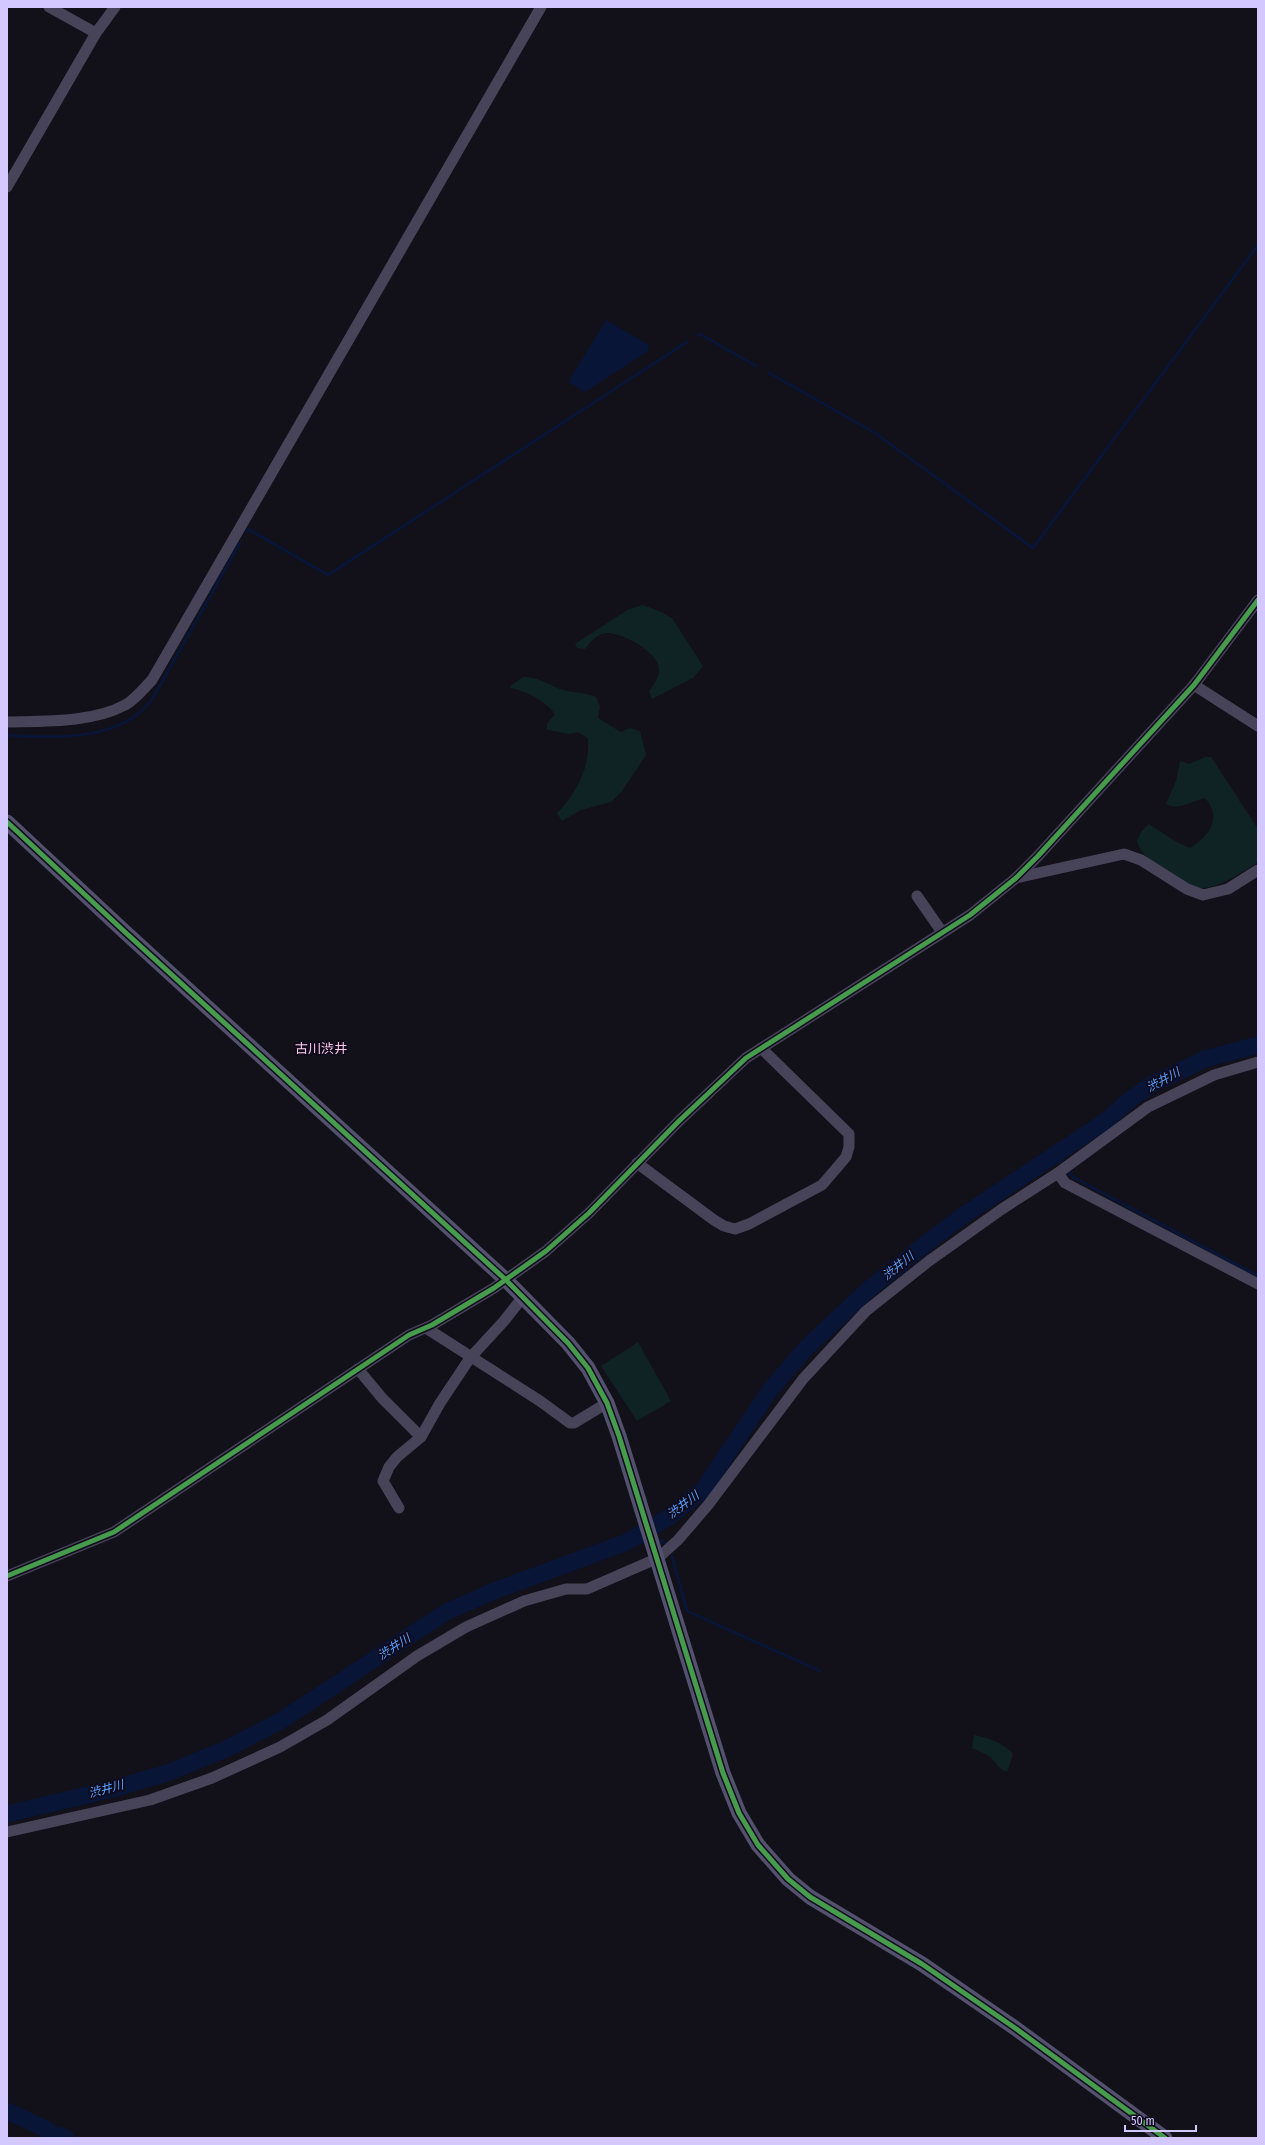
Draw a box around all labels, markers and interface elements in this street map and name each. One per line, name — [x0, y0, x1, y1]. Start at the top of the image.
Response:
district label: 古川渋井 — [295, 1041, 347, 1056]
water label: 渋井川 — [1144, 1064, 1184, 1095]
water label: 渋井川 — [880, 1248, 918, 1283]
water label: 渋井川 — [664, 1487, 703, 1521]
water label: 渋井川 — [375, 1630, 415, 1663]
water label: 渋井川 — [87, 1777, 127, 1800]
scale bar — [1125, 2107, 1196, 2133]
text: 50 m — [1131, 2114, 1155, 2128]

